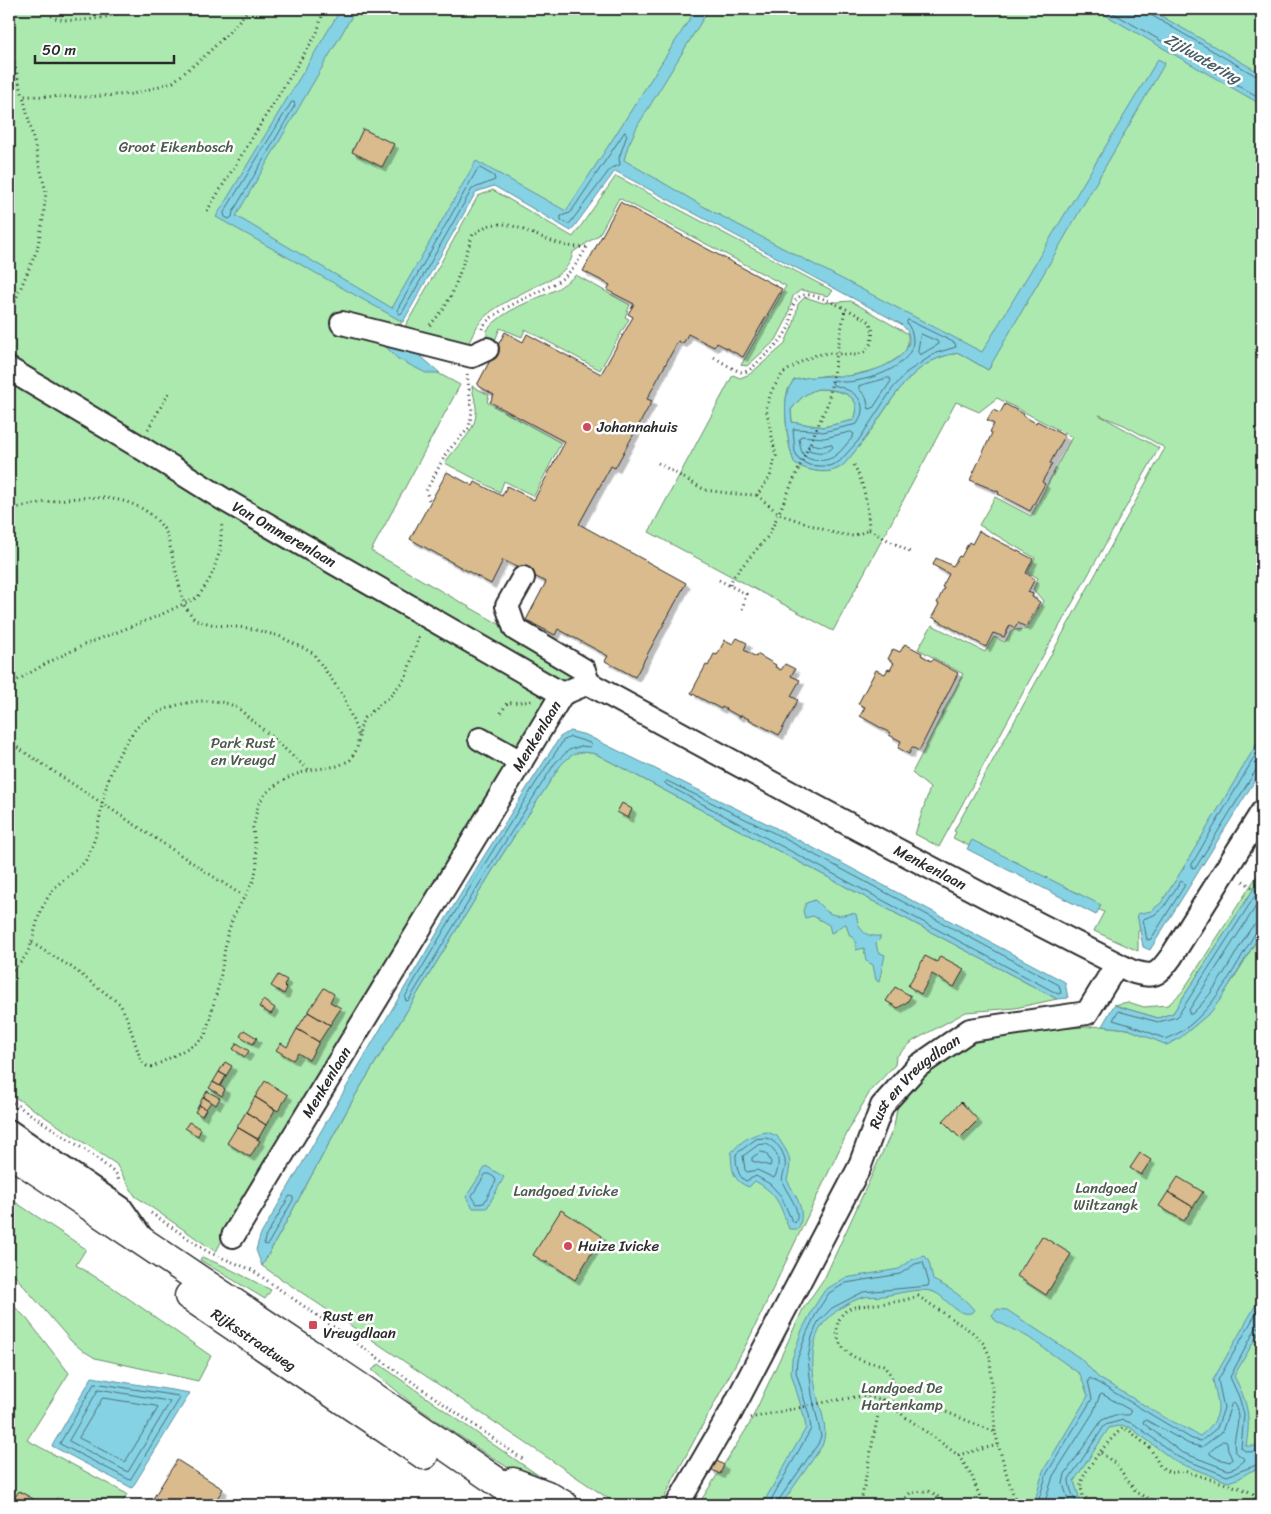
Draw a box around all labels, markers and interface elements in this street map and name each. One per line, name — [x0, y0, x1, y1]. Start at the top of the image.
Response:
water label: Zijlwatering — [1159, 25, 1248, 93]
scale bar — [35, 32, 174, 64]
text: 50 m — [42, 37, 77, 63]
park label: Groot Eikenbosch — [119, 134, 233, 160]
place label: Johannahuis — [596, 414, 678, 440]
marker: Johannahuis — [581, 421, 593, 433]
street label: Van Ommerenlaan — [227, 494, 341, 575]
street label: Menkenlaan — [505, 695, 568, 777]
park label: Park Rust en Vreugd — [211, 730, 276, 773]
street label: Menkenlaan — [889, 837, 971, 897]
street label: Rust en Vreugdlaan — [862, 1027, 966, 1133]
street label: Menkenlaan — [295, 1041, 358, 1123]
park label: Landgoed Wiltzangk — [1074, 1175, 1138, 1218]
park label: Landgoed Ivicke — [514, 1178, 619, 1204]
place label: Huize Ivicke — [578, 1233, 660, 1259]
marker: Huize Ivicke — [562, 1240, 574, 1252]
street label: Rijksstraatweg — [205, 1301, 302, 1378]
place label: Rust en Vreugdlaan — [323, 1303, 396, 1346]
marker: Rust en Vreugdlaan — [307, 1319, 319, 1331]
park label: Landgoed De Hartenkamp — [861, 1375, 943, 1418]

